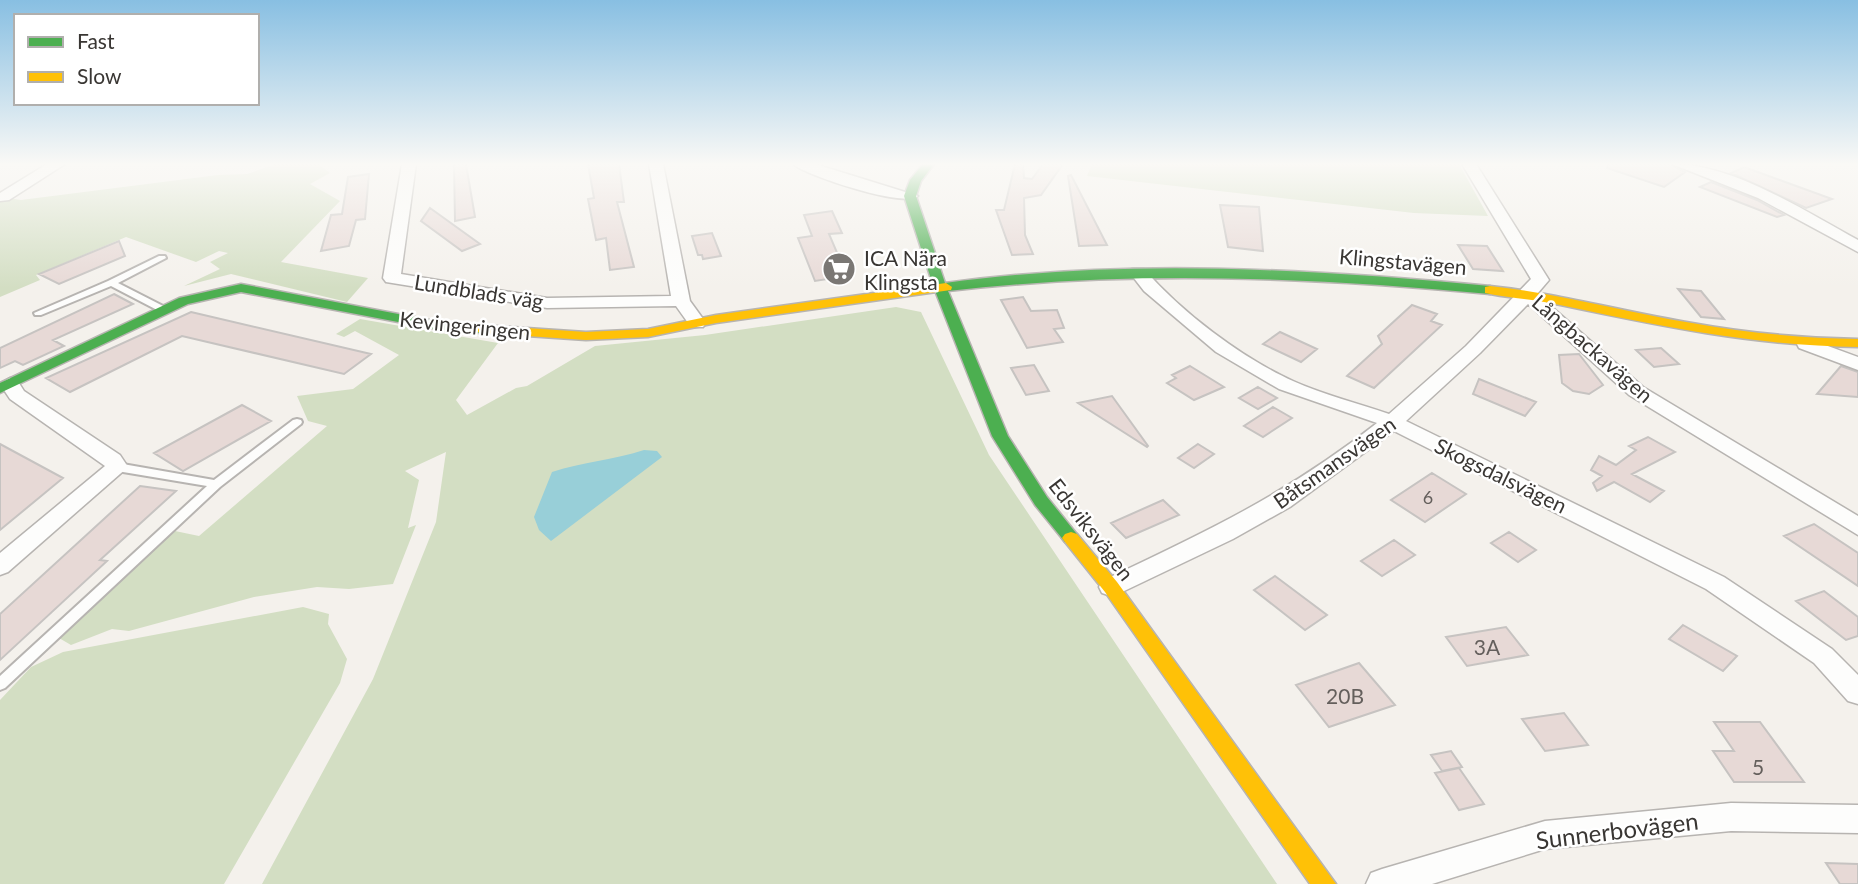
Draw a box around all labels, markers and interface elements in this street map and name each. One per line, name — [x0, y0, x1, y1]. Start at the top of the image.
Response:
legend — [14, 14, 259, 105]
text: Fast — [77, 28, 115, 53]
text: Slow — [77, 63, 122, 88]
street label: Klingstavägen — [1338, 243, 1468, 279]
place label: ICA Nära Klingsta — [864, 245, 947, 294]
supermarket icon: ICA Nära Klingsta — [820, 250, 858, 288]
street label: Lundblads väg — [413, 268, 545, 314]
street label: Långbackavägen — [1528, 289, 1658, 407]
street label: Kevingeringen — [398, 306, 532, 344]
street label: Båtsmansvägen — [1268, 411, 1400, 513]
street label: Skogsdalsvägen — [1431, 432, 1571, 518]
street label: Edsviksvägen — [1044, 473, 1140, 585]
house number: 6 — [1423, 486, 1433, 508]
house number: 3A — [1474, 634, 1501, 659]
house number: 20B — [1326, 683, 1364, 708]
house number: 5 — [1752, 754, 1764, 779]
street label: Sunnerbovägen — [1534, 806, 1700, 854]

